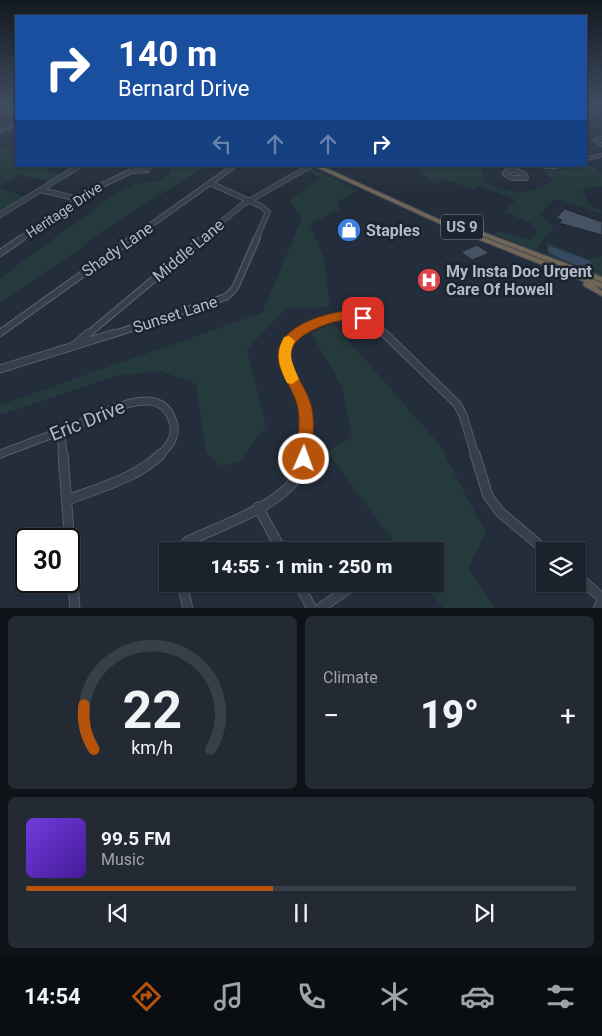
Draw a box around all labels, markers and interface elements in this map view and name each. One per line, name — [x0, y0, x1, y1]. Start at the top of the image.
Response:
text: 140 m — [118, 34, 217, 75]
icon: right — [35, 35, 100, 100]
text: Bernard Drive — [118, 76, 249, 101]
icon: left — [208, 130, 236, 158]
icon: ahead — [261, 130, 289, 158]
icon: ahead — [314, 130, 342, 158]
icon: right — [367, 130, 395, 158]
street label: Heritage Drive — [23, 179, 105, 241]
road number: US 9 — [441, 214, 483, 240]
street label: Middle Lane — [149, 215, 228, 286]
shop icon: Staples — [336, 217, 362, 243]
street label: Shady Lane — [78, 218, 156, 281]
place label: Staples — [366, 221, 420, 240]
place label: My Insta Doc Urgent Care Of Howell — [446, 262, 593, 299]
hospital icon: My Insta Doc Urgent Care Of Howell — [416, 267, 442, 293]
street label: Sunset Lane — [130, 292, 220, 337]
pin — [342, 297, 384, 339]
icon: arrive — [349, 304, 377, 332]
street label: Eric Drive — [46, 395, 128, 446]
position arrow — [277, 432, 329, 484]
speed limit sign: 30 — [15, 528, 80, 593]
map controls — [536, 542, 586, 592]
button: layers — [536, 542, 586, 592]
text: 14:55 · 1 min · 250 m — [210, 555, 393, 578]
text: Climate — [323, 668, 378, 687]
text: 22 — [123, 680, 182, 741]
text: 19° — [420, 693, 479, 737]
text: − — [323, 699, 339, 732]
text: + — [560, 699, 576, 732]
text: km/h — [132, 737, 173, 758]
text: 99.5 FM — [101, 827, 171, 850]
text: Music — [101, 850, 144, 869]
icon: previous — [104, 899, 132, 927]
icon: pause — [287, 899, 315, 927]
icon: next — [470, 899, 498, 927]
icon: directions — [129, 979, 164, 1014]
icon: music — [211, 979, 246, 1014]
icon: phone — [294, 979, 329, 1014]
icon: climate — [377, 979, 412, 1014]
icon: car — [460, 979, 495, 1014]
icon: filters — [543, 979, 578, 1014]
text: 14:54 — [24, 984, 81, 1009]

